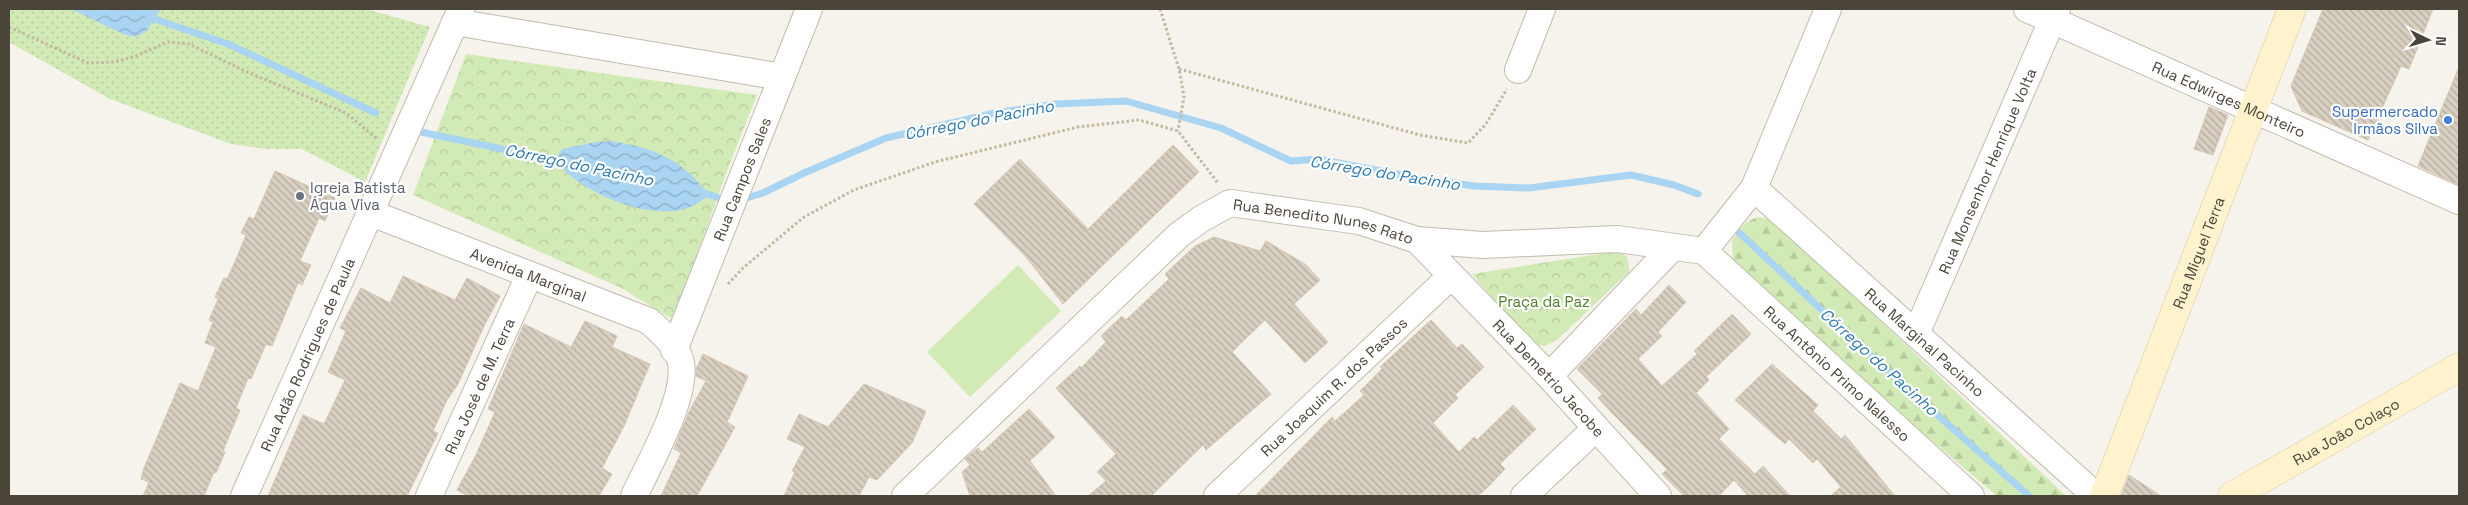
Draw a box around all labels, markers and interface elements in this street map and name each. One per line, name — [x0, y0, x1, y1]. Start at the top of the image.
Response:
north arrow — [2403, 15, 2453, 65]
text: N — [2432, 36, 2450, 47]
street label: Rua Edwirges Monteiro — [2149, 56, 2309, 141]
street label: Rua Monsenhor Henrique Volta — [1934, 65, 2040, 277]
water label: Córrego do Pacinho — [903, 95, 1056, 145]
place label: Supermercado Irmãos Silva — [2332, 102, 2438, 138]
street label: Rua Campos Sales — [709, 114, 775, 243]
marker: Supermercado Irmãos Silva — [2442, 114, 2454, 126]
water label: Córrego do Pacinho — [503, 139, 656, 191]
water label: Córrego do Pacinho — [1309, 151, 1462, 195]
place label: Igreja Batista Água Viva — [310, 178, 406, 214]
marker: Igreja Batista Água Viva — [294, 190, 306, 202]
street label: Rua Miguel Terra — [2168, 193, 2228, 311]
street label: Rua Benedito Nunes Rato — [1232, 194, 1416, 248]
street label: Avenida Marginal — [468, 243, 589, 305]
street label: Rua Adão Rodrigues de Paula — [256, 254, 359, 454]
street label: Rua Marginal Pacinho — [1861, 283, 1989, 401]
park label: Praça da Paz — [1498, 292, 1590, 311]
street label: Rua Antônio Primo Nalesso — [1760, 301, 1915, 445]
water label: Córrego do Pacinho — [1816, 304, 1943, 421]
street label: Rua Joaquim R. dos Passos — [1256, 313, 1411, 460]
street label: Rua José de M. Terra — [440, 314, 518, 457]
street label: Rua Demetrio Jacobe — [1489, 315, 1609, 441]
street label: Rua João Colaço — [2289, 393, 2403, 469]

